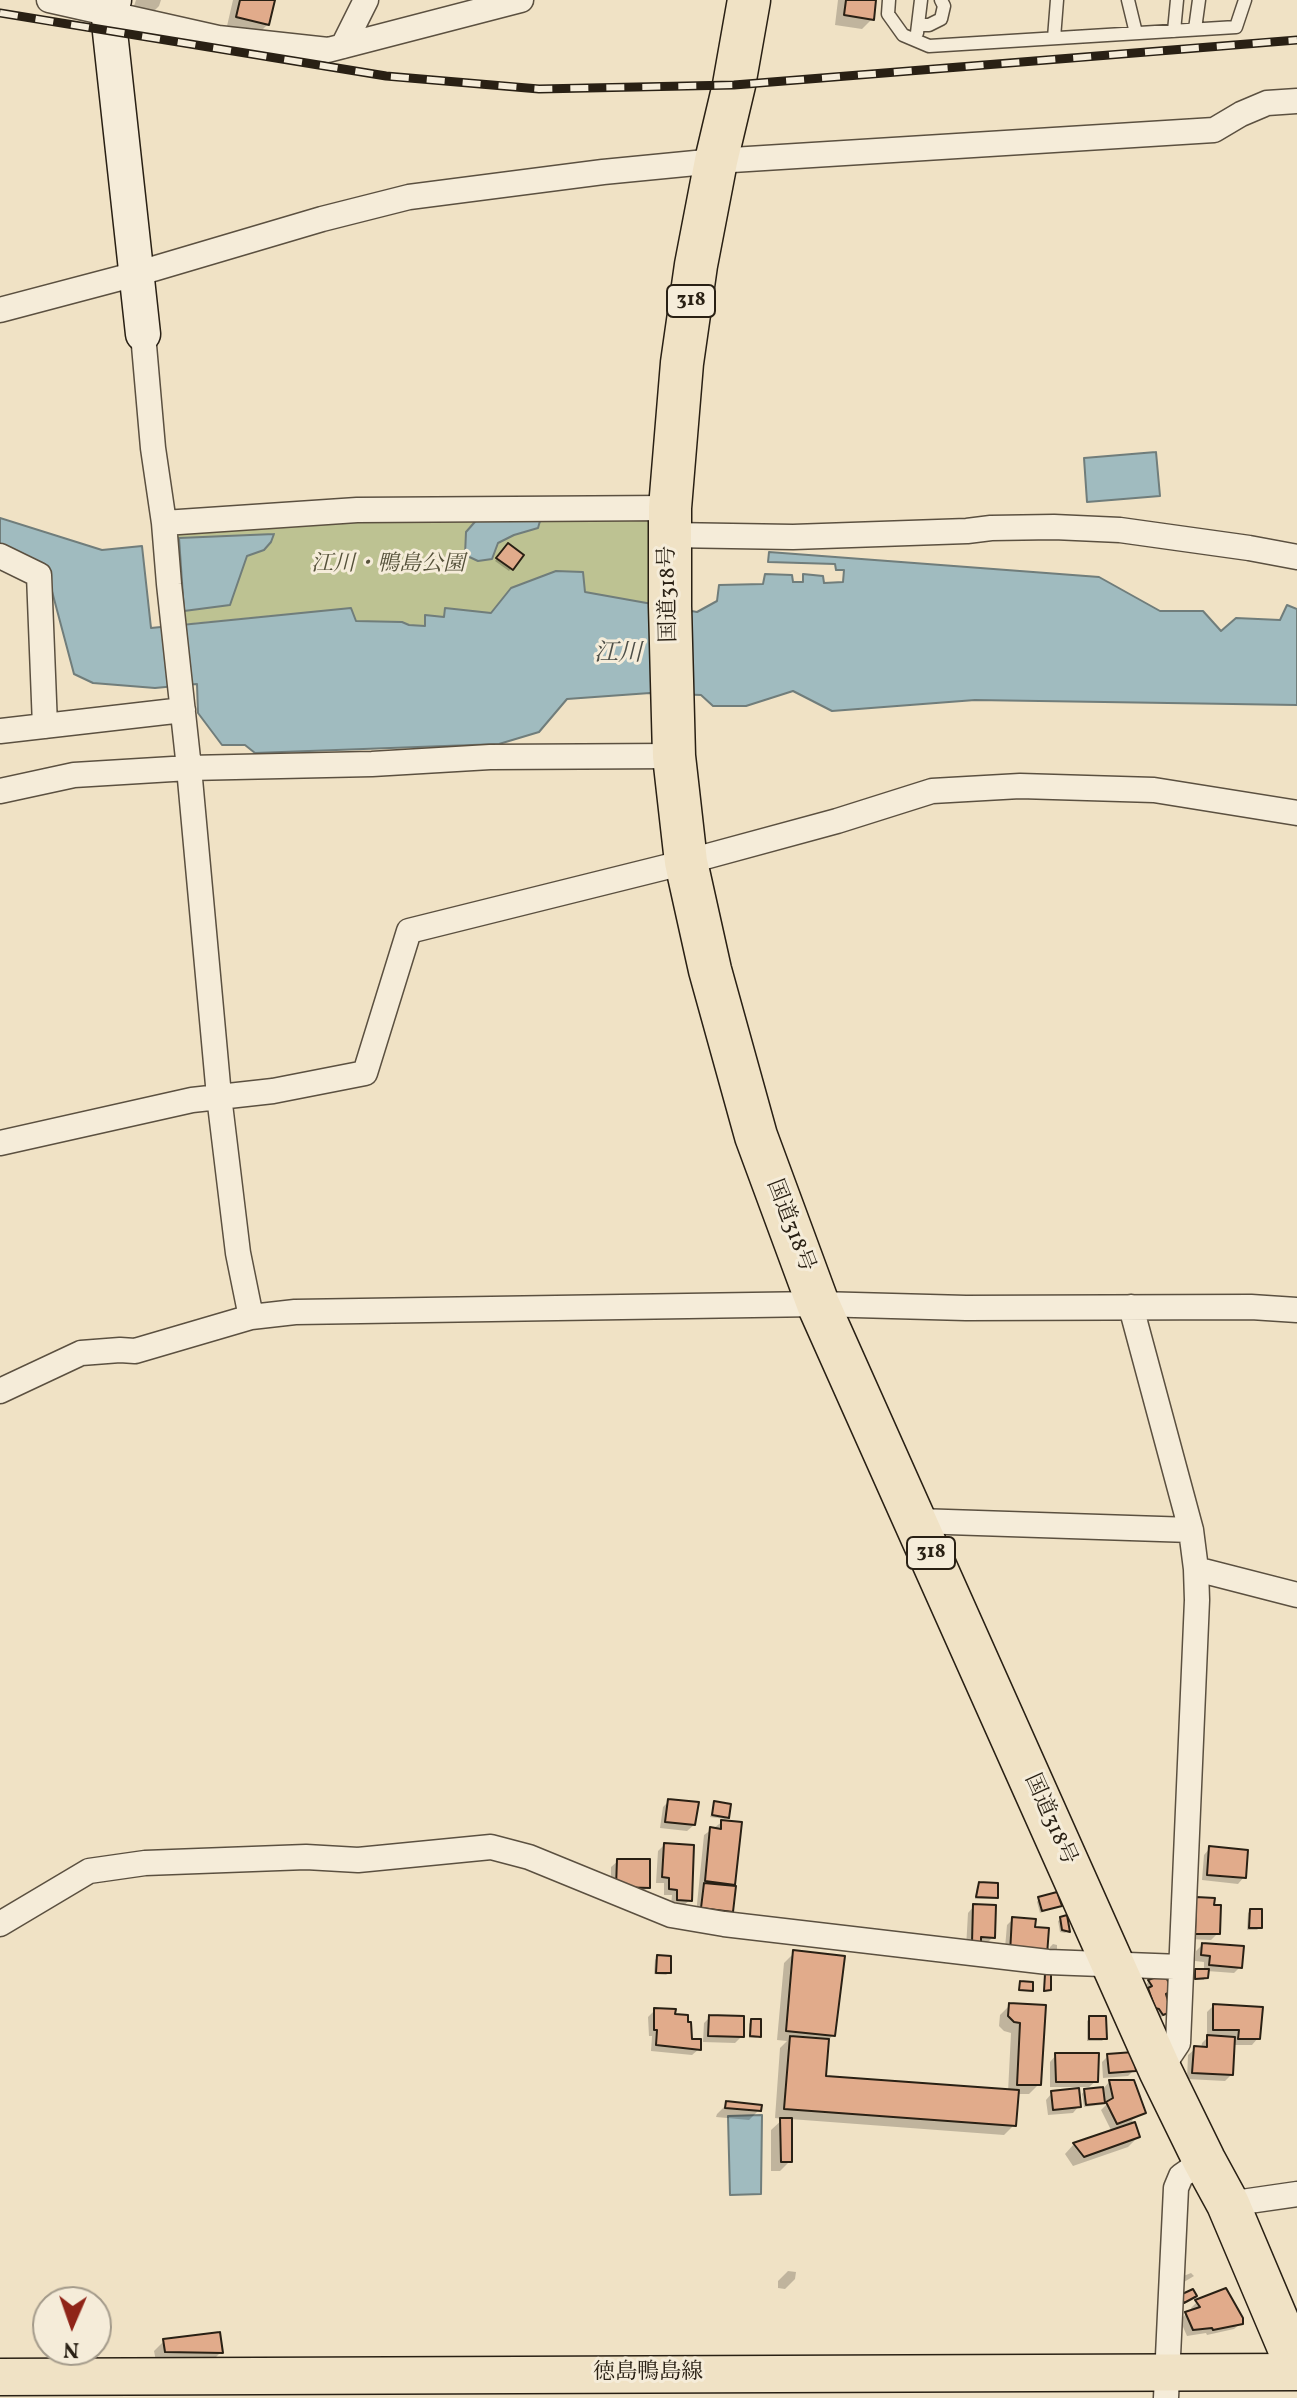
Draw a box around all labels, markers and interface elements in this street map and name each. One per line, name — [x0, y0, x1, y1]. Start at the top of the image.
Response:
road number: 318 — [667, 285, 715, 317]
street label: 国道318号 — [656, 545, 684, 643]
park label: 江川・鴨島公園 — [311, 553, 465, 579]
water label: 江川 — [594, 642, 642, 670]
street label: 国道318号 — [759, 1176, 819, 1276]
road number: 318 — [907, 1537, 955, 1569]
street label: 国道318号 — [1017, 1770, 1081, 1870]
north arrow — [32, 2286, 112, 2366]
text: N — [63, 2333, 80, 2364]
street label: 徳島鴨島線 — [593, 2361, 703, 2387]

